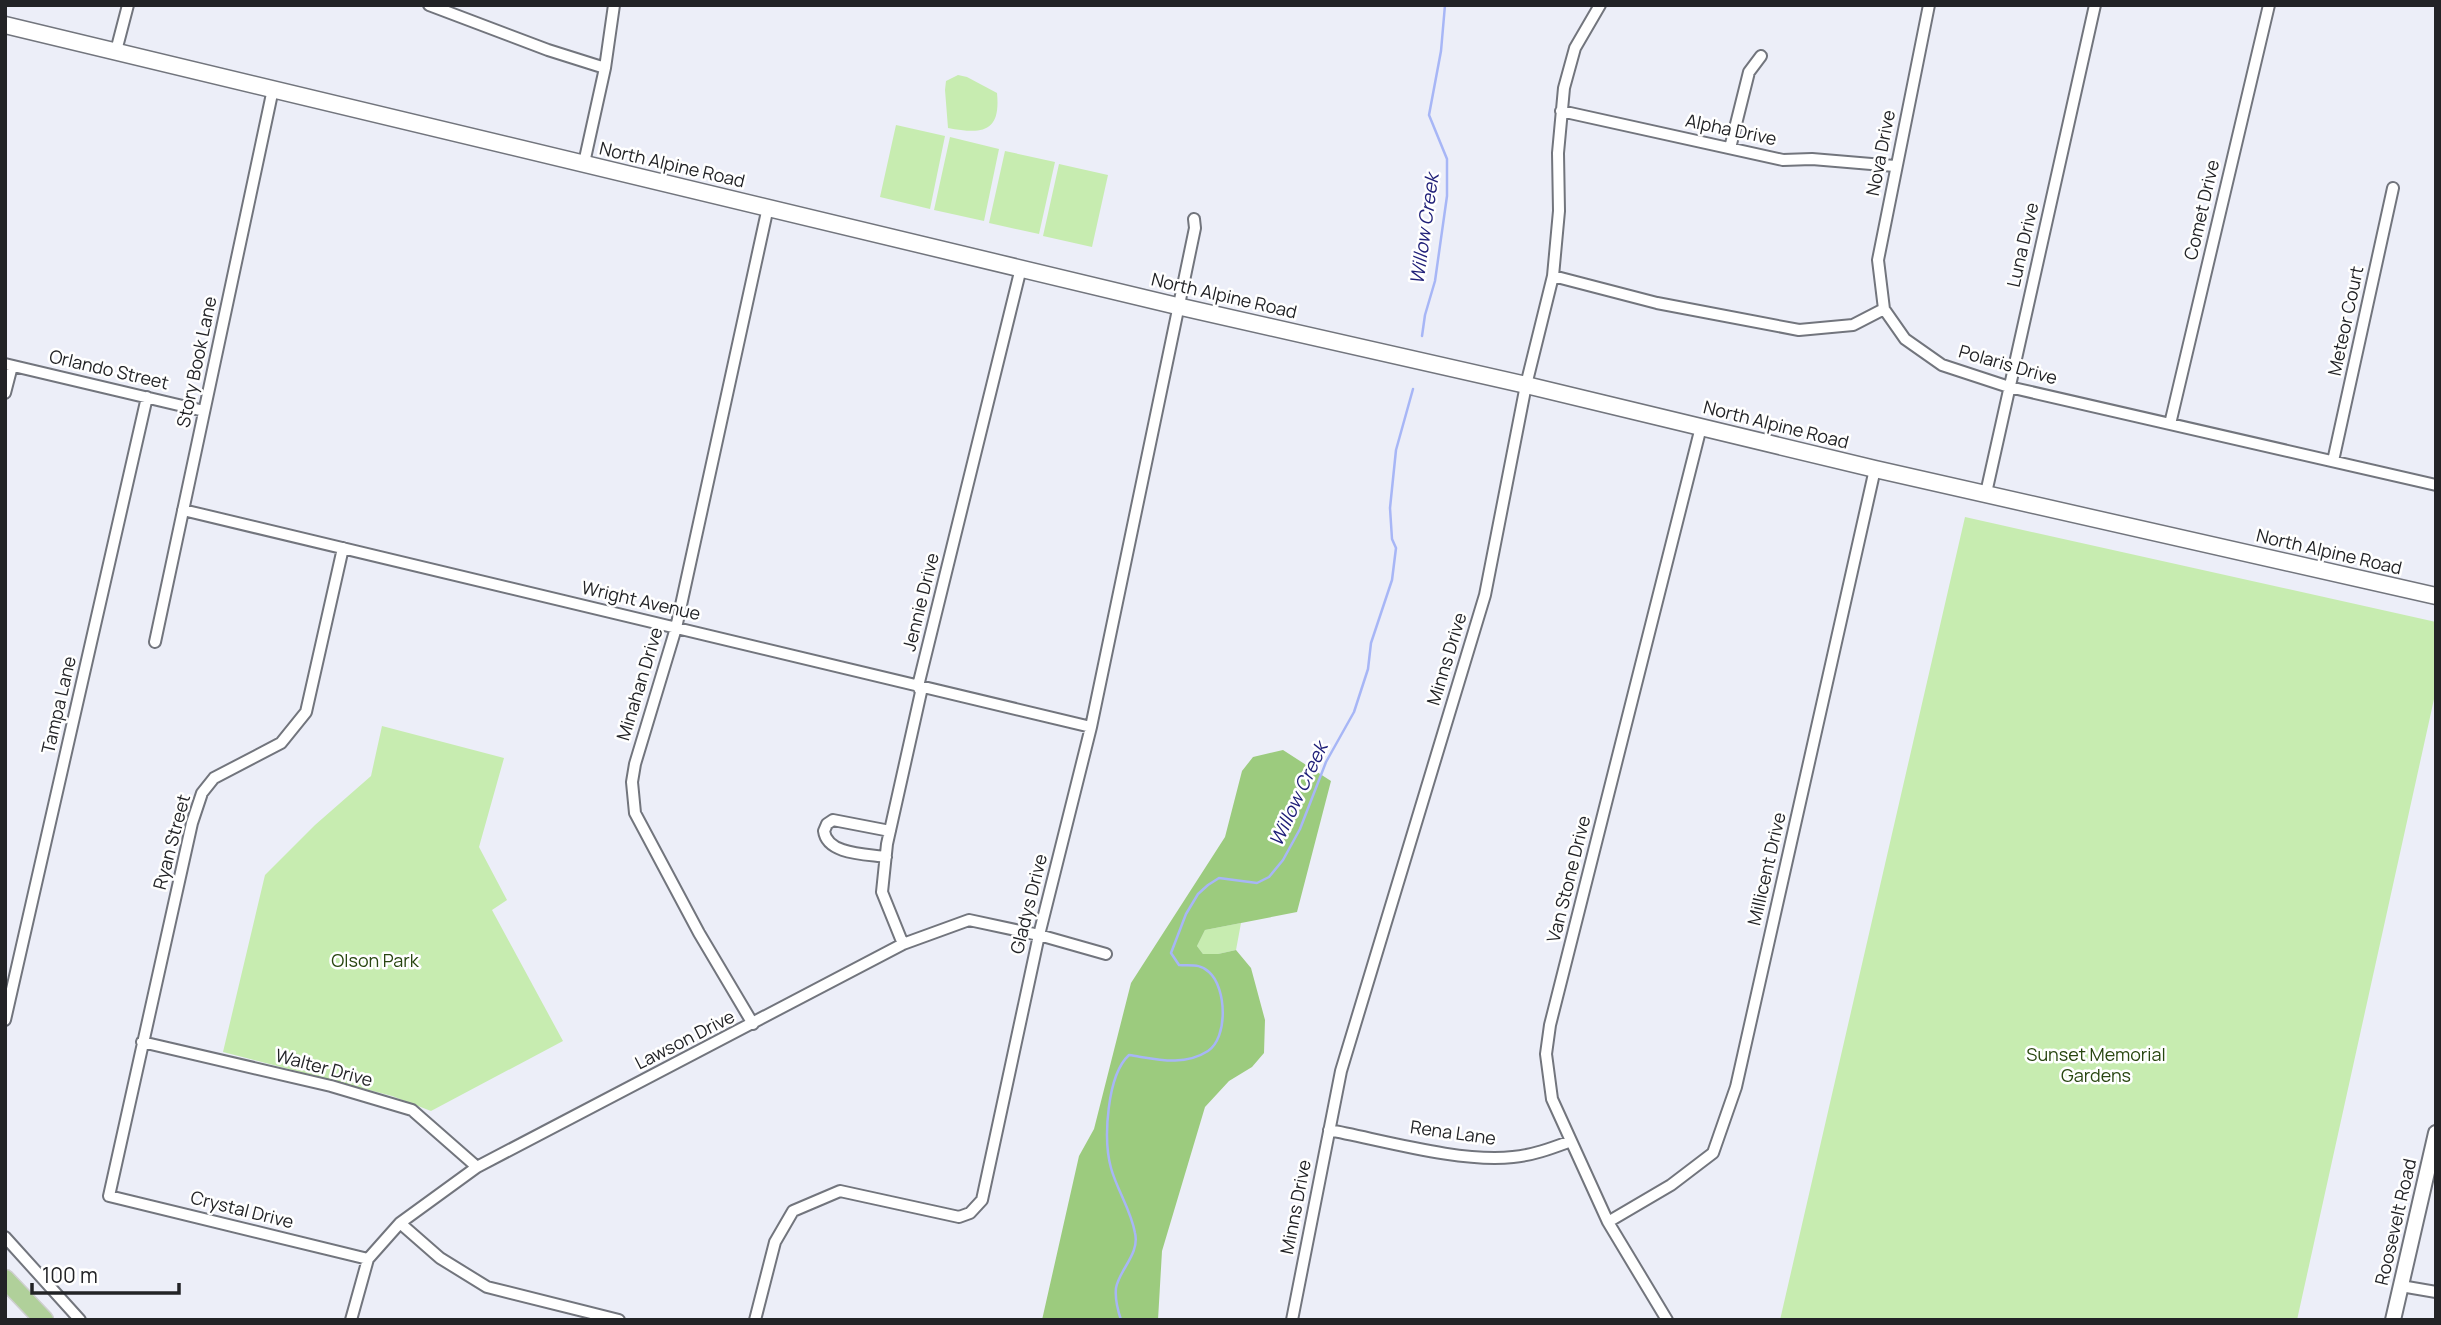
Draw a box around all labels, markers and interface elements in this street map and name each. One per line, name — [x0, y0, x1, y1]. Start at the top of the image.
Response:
street label: Alpha Drive — [1683, 108, 1779, 150]
street label: Nova Drive — [1860, 108, 1900, 198]
street label: North Alpine Road — [597, 136, 747, 192]
street label: Comet Drive — [2178, 157, 2224, 262]
water label: Willow Creek — [1403, 169, 1445, 286]
street label: Luna Drive — [2001, 200, 2043, 290]
street label: Meteor Court — [2322, 264, 2368, 378]
street label: North Alpine Road — [1149, 267, 1299, 323]
street label: Story Book Lane — [170, 294, 222, 429]
street label: Polaris Drive — [1956, 339, 2060, 390]
street label: Orlando Street — [47, 344, 171, 394]
street label: North Alpine Road — [1701, 394, 1851, 454]
street label: North Alpine Road — [2254, 523, 2404, 579]
street label: Jennie Drive — [896, 550, 944, 653]
street label: Wright Avenue — [579, 575, 703, 625]
street label: Minns Drive — [1421, 609, 1472, 708]
street label: Minahan Drive — [610, 624, 668, 743]
street label: Tampa Lane — [35, 654, 81, 756]
water label: Willow Creek — [1263, 735, 1335, 850]
street label: Ryan Street — [147, 791, 195, 892]
street label: Millicent Drive — [1741, 810, 1791, 928]
street label: Van Stone Drive — [1541, 813, 1595, 945]
street label: Gladys Drive — [1004, 851, 1052, 956]
park label: Olson Park — [331, 948, 420, 972]
street label: Lawson Drive — [631, 1004, 738, 1074]
park label: Sunset Memorial Gardens — [2026, 1042, 2166, 1087]
street label: Walter Drive — [273, 1043, 376, 1092]
street label: Rena Lane — [1409, 1114, 1498, 1150]
street label: Roosevelt Road — [2369, 1156, 2421, 1287]
street label: Minns Drive — [1274, 1157, 1316, 1256]
street label: Crystal Drive — [188, 1185, 296, 1233]
scale bar — [32, 1252, 178, 1296]
text: 100 m — [42, 1261, 98, 1289]

